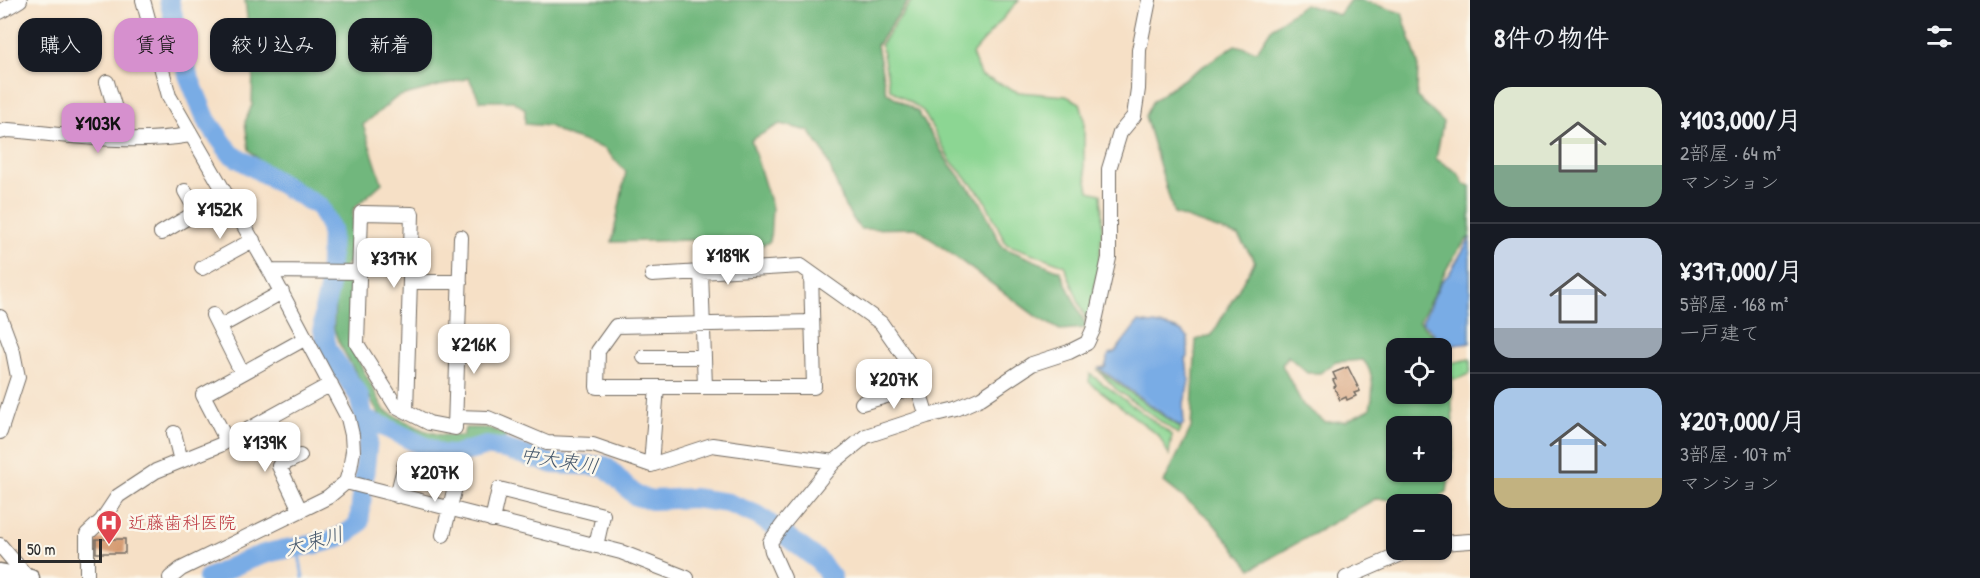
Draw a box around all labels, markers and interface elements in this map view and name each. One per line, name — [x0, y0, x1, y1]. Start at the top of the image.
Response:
chip: 購入 — [18, 18, 102, 72]
chip: 賃貸 — [114, 18, 198, 72]
chip: 絞り込み — [210, 18, 336, 72]
chip: 新着 — [348, 18, 432, 72]
text: 8件の物件 — [1494, 20, 1609, 55]
icon: filters — [1923, 20, 1956, 53]
text: ¥103,000/月 — [1680, 102, 1802, 137]
pin: ¥103K — [56, 103, 140, 154]
text: ¥103K — [76, 109, 120, 136]
icon: home — [1542, 111, 1614, 183]
text: 2部屋 · 64 m² — [1680, 139, 1781, 166]
text: マンション — [1680, 168, 1779, 195]
pin: ¥152K — [178, 189, 262, 240]
text: ¥152K — [198, 195, 242, 222]
pin: ¥189K — [686, 235, 770, 286]
pin: ¥317K — [352, 238, 436, 289]
text: ¥189K — [707, 241, 750, 268]
text: ¥317K — [371, 244, 417, 271]
text: ¥317,000/月 — [1680, 253, 1803, 288]
icon: home — [1542, 262, 1614, 334]
text: 5部屋 · 168 m² — [1680, 290, 1788, 317]
text: 一戸建て — [1680, 319, 1760, 346]
pin: ¥216K — [432, 324, 516, 375]
text: ¥216K — [452, 330, 496, 357]
map controls — [1386, 338, 1452, 560]
button: locate — [1386, 338, 1452, 404]
pin: ¥207K — [852, 359, 936, 410]
text: ¥207K — [870, 365, 918, 392]
text: ¥207,000/月 — [1680, 403, 1806, 438]
icon: home — [1542, 412, 1614, 484]
button: + — [1386, 416, 1452, 482]
pin: ¥139K — [223, 422, 307, 473]
text: ¥139K — [243, 428, 287, 455]
water label: 中大束川 — [517, 440, 601, 479]
text: 3部屋 · 107 m² — [1680, 440, 1791, 467]
pin: ¥207K — [393, 452, 477, 503]
text: ¥207K — [411, 458, 459, 485]
text: マンション — [1680, 469, 1779, 496]
button: − — [1386, 494, 1452, 560]
hospital icon: 近藤歯科医院 — [94, 508, 124, 546]
place label: 近藤歯科医院 — [128, 510, 236, 535]
water label: 大束川 — [281, 520, 346, 561]
scale bar — [18, 536, 102, 564]
text: 50 m — [27, 538, 56, 560]

